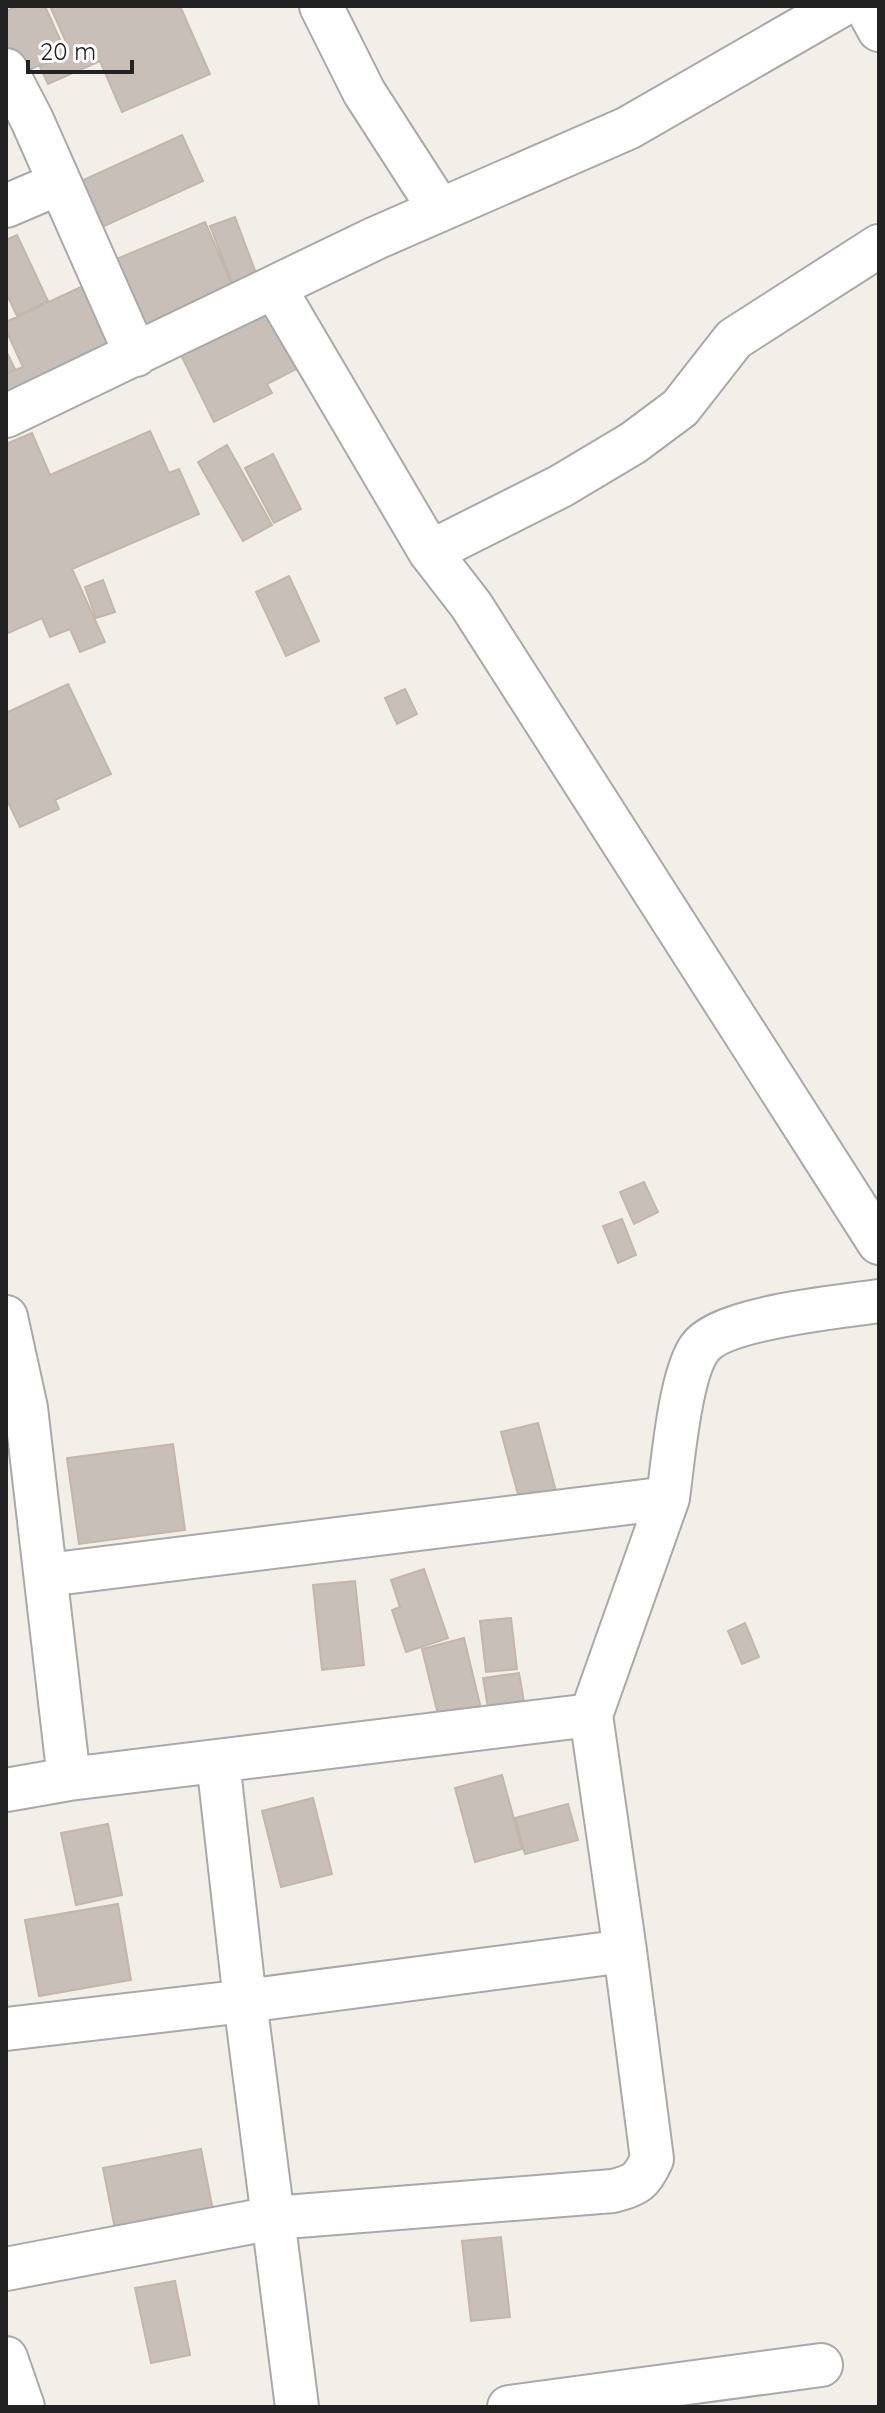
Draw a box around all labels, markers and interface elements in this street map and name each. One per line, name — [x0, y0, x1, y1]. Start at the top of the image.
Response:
scale bar — [28, 24, 132, 74]
text: 20 m — [40, 36, 96, 66]

